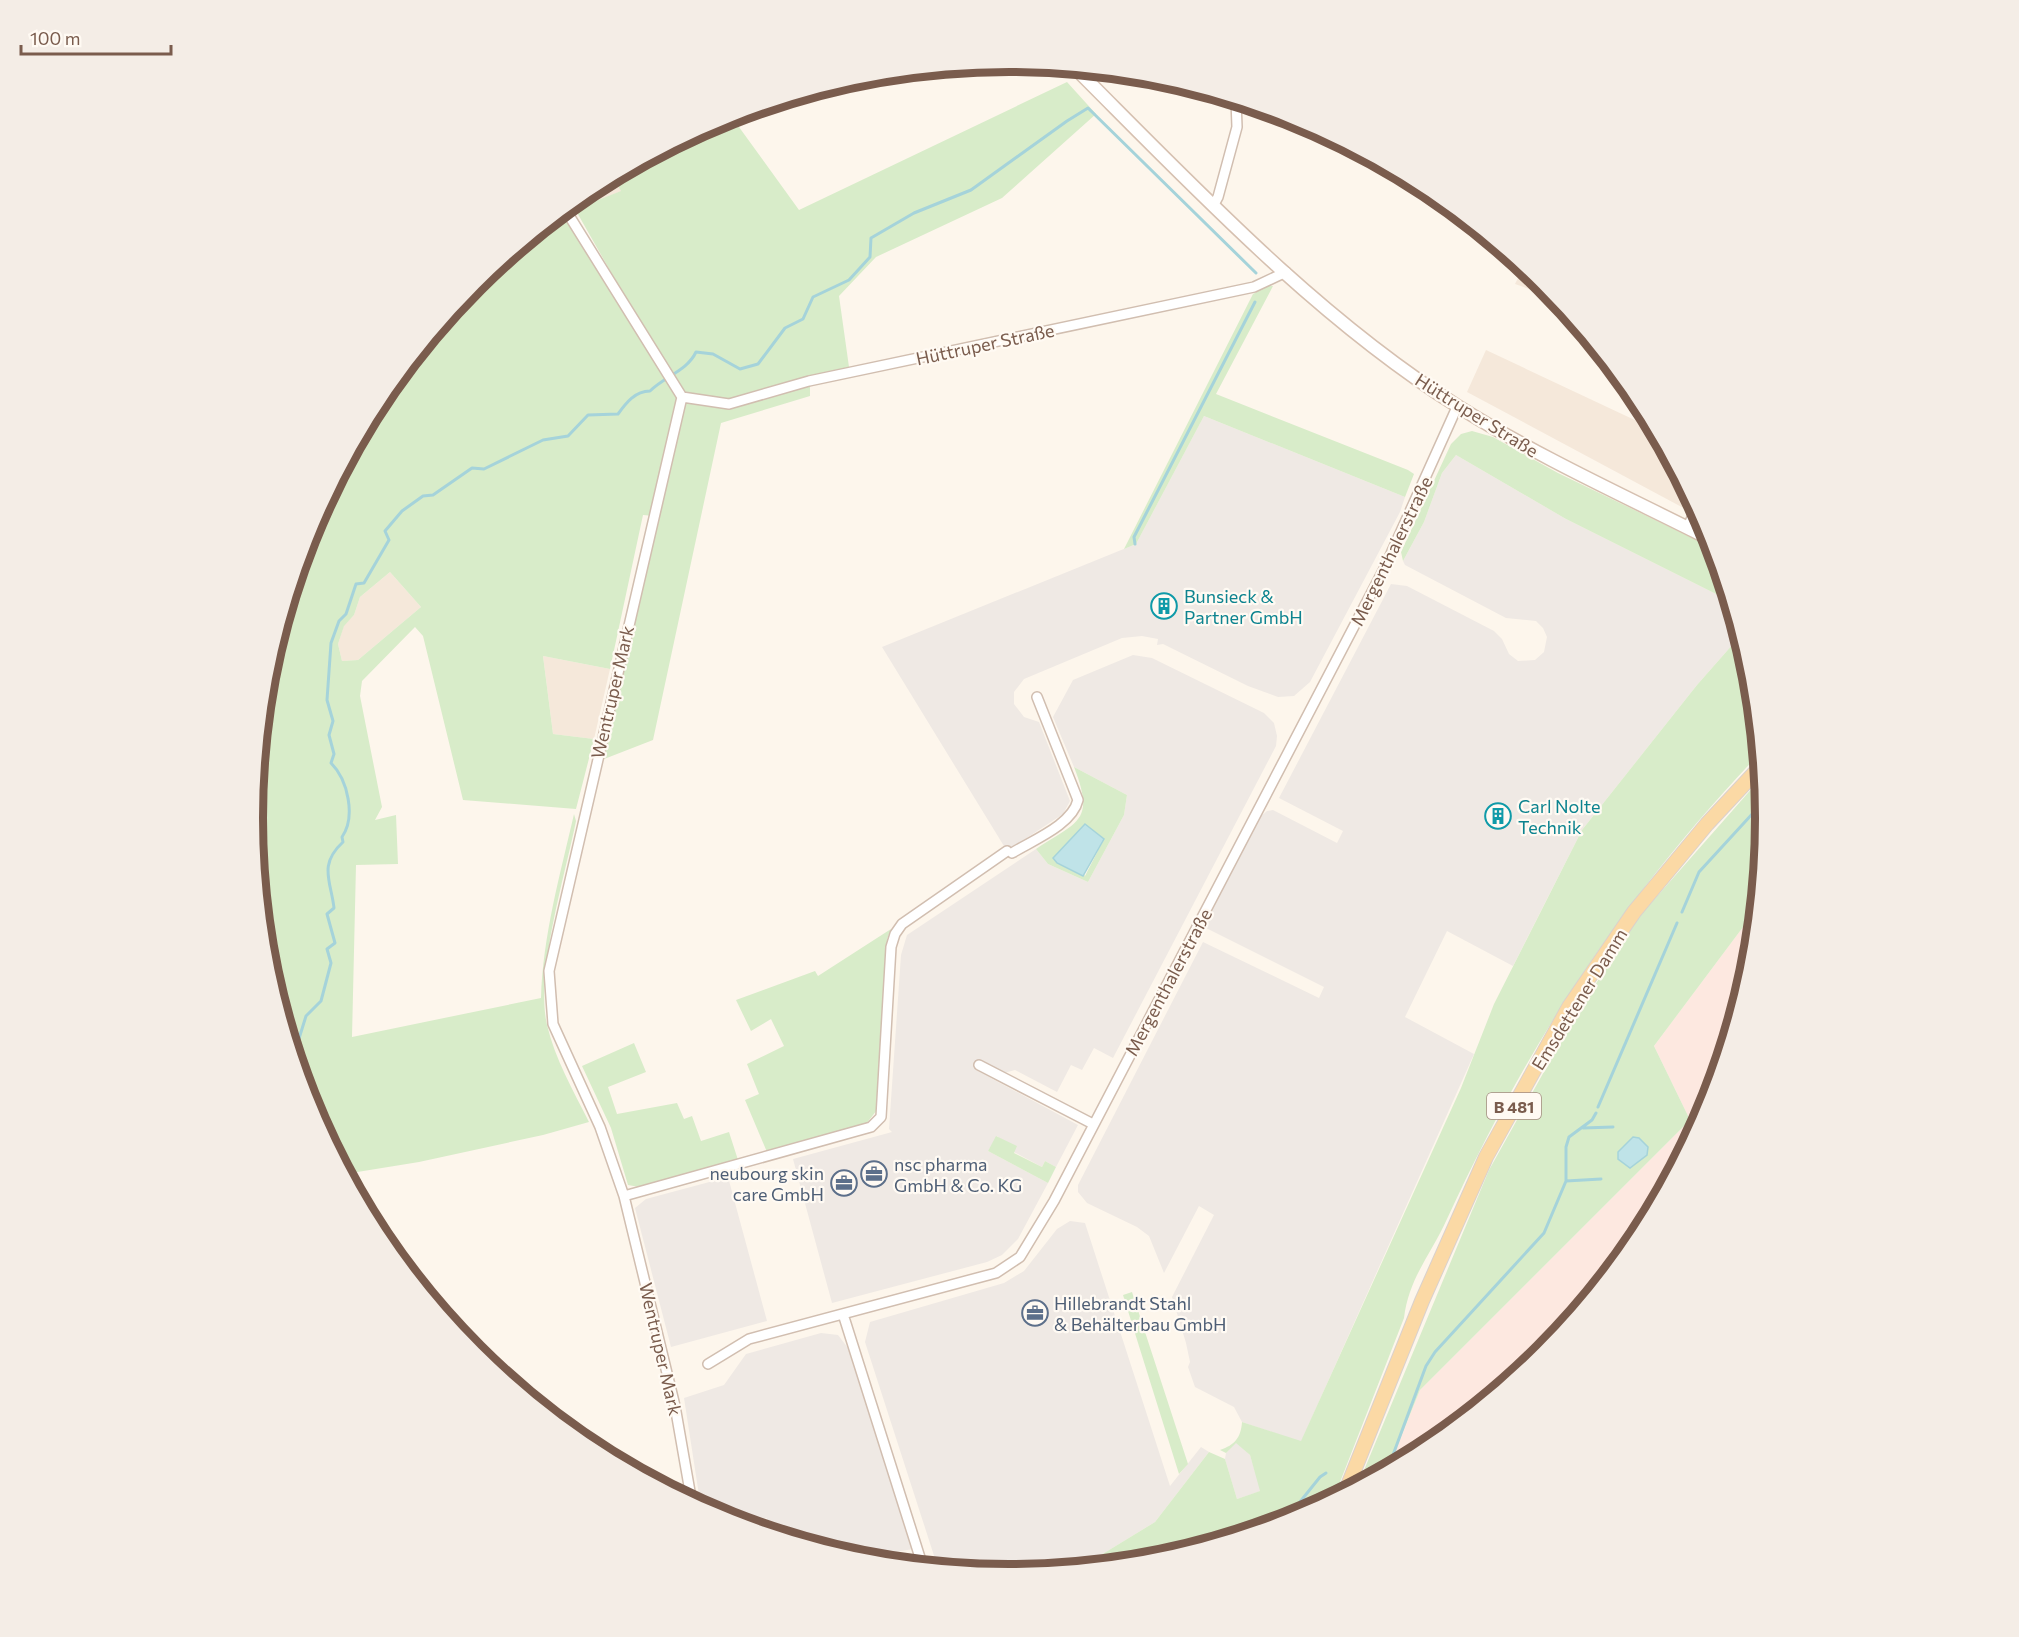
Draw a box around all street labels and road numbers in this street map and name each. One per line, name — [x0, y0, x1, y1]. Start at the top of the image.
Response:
street label: Hüttruper Straße — [914, 319, 1056, 369]
street label: Hüttruper Straße — [1411, 368, 1543, 462]
street label: Mergenthalerstraße — [1345, 473, 1437, 629]
street label: Wentruper Mark — [586, 623, 638, 761]
street label: Mergenthalerstraße — [1120, 905, 1216, 1059]
street label: Emsdettener Damm — [1526, 924, 1632, 1074]
road number: B 481 — [1487, 1093, 1541, 1119]
street label: Wentruper Mark — [635, 1280, 687, 1418]

